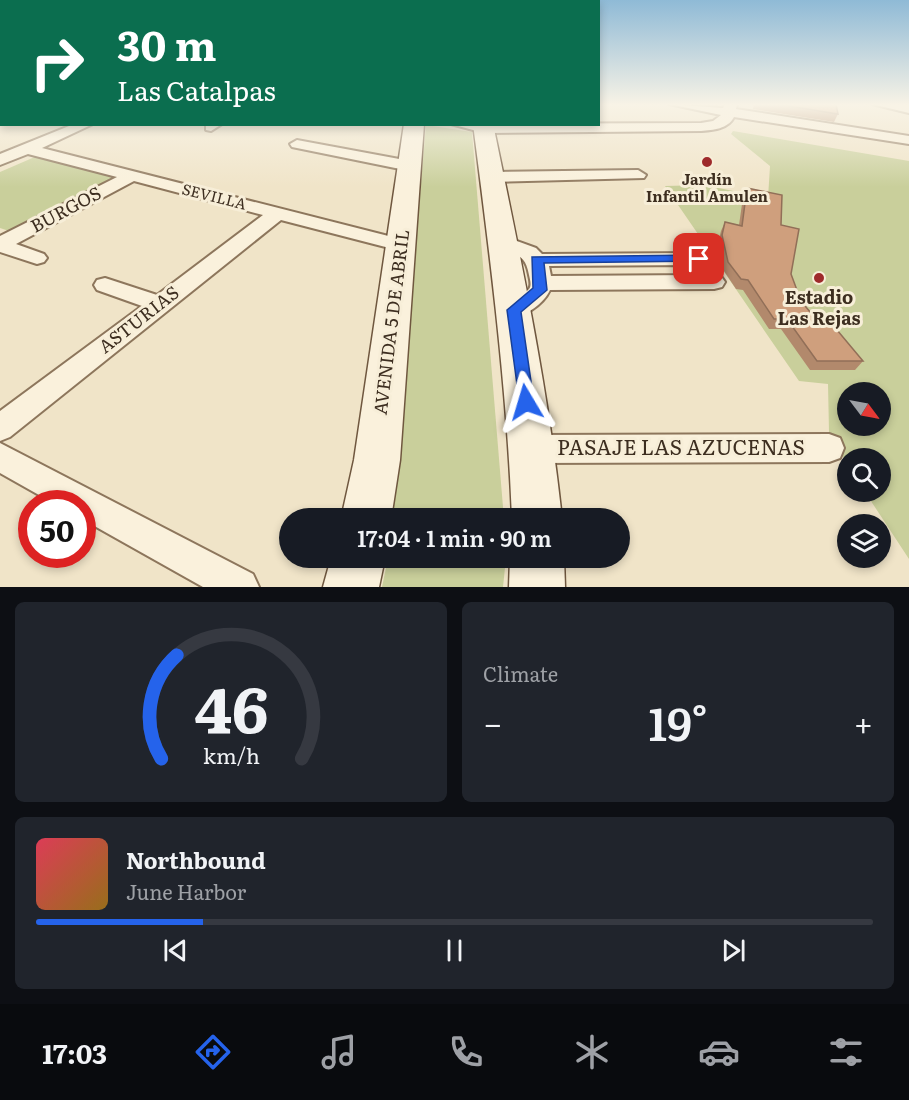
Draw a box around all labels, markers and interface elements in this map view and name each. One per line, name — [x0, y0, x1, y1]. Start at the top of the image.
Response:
text: 30 m — [117, 12, 217, 74]
icon: right — [18, 24, 96, 102]
text: Las Catalpas — [117, 69, 276, 109]
marker: Jardín Infantil Amulen — [700, 155, 714, 169]
place label: Jardín Infantil Amulen — [646, 167, 769, 207]
street label: SEVILLA — [180, 176, 249, 215]
street label: BURGOS — [25, 179, 105, 239]
street label: AVENIDA 5 DE ABRIL — [366, 228, 415, 416]
pin — [673, 233, 724, 284]
icon: arrive — [682, 242, 715, 275]
marker: Estadio Las Rejas — [812, 271, 826, 285]
street label: ASTURIAS — [92, 279, 184, 359]
place label: Estadio Las Rejas — [777, 283, 861, 331]
position arrow — [494, 370, 558, 434]
north arrow — [837, 382, 891, 436]
map controls — [837, 382, 891, 568]
street label: PASAJE LAS AZUCENAS — [557, 430, 805, 461]
button: search — [837, 448, 891, 502]
speed limit sign: 50 — [18, 490, 96, 568]
button: layers — [837, 514, 891, 568]
text: 17:04 · 1 min · 90 m — [357, 521, 552, 554]
text: Climate — [483, 658, 558, 688]
text: 46 — [194, 660, 268, 752]
text: 19° — [649, 688, 707, 755]
text: − — [483, 697, 502, 746]
text: + — [854, 697, 873, 746]
text: km/h — [202, 739, 260, 771]
text: Northbound — [126, 843, 266, 876]
text: June Harbor — [126, 876, 246, 906]
icon: previous — [159, 934, 192, 967]
icon: pause — [438, 934, 471, 967]
icon: next — [717, 934, 750, 967]
icon: directions — [192, 1031, 234, 1073]
icon: music — [318, 1031, 360, 1073]
icon: phone — [445, 1031, 487, 1073]
icon: climate — [571, 1031, 613, 1073]
icon: car — [698, 1031, 740, 1073]
icon: filters — [825, 1031, 867, 1073]
text: 17:03 — [42, 1032, 107, 1072]

